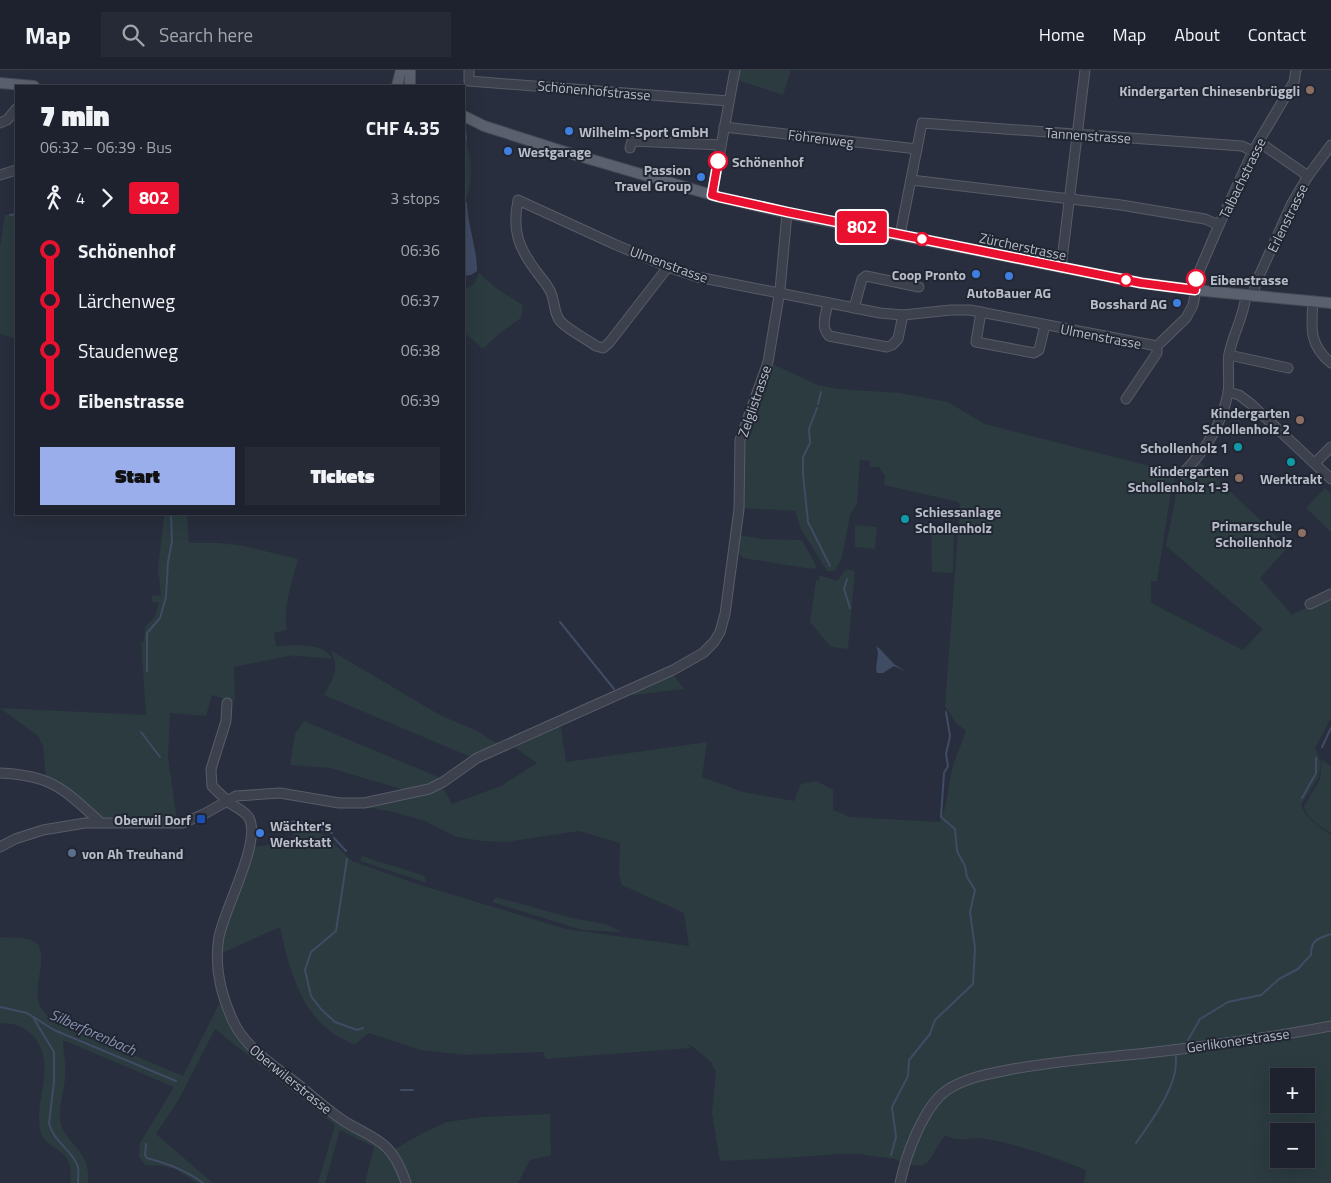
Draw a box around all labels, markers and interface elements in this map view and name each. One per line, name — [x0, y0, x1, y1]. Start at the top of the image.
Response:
search box — [101, 12, 451, 57]
text: Map — [25, 17, 71, 53]
text: Search here — [159, 20, 253, 49]
icon: search — [119, 21, 147, 49]
text: Home — [1039, 21, 1085, 48]
text: Map — [1113, 21, 1146, 48]
text: About — [1174, 21, 1220, 48]
text: Contact — [1248, 21, 1306, 48]
street label: Schönenhofstrasse — [536, 75, 652, 105]
place label: Kindergarten Chinesenbrüggli — [1119, 80, 1300, 101]
marker: Kindergarten Chinesenbrüggli — [1304, 84, 1316, 96]
text: 7 min — [40, 94, 110, 137]
text: CHF 4.35 — [366, 113, 440, 142]
place label: Wilhelm-Sport GmbH — [579, 121, 709, 142]
street label: Tannenstrasse — [1044, 122, 1132, 148]
street label: Föhrenweg — [787, 124, 855, 152]
marker: Wilhelm-Sport GmbH — [563, 125, 575, 137]
street label: Talbachstrasse — [1213, 134, 1271, 222]
text: 06:32 – 06:39 · Bus — [40, 135, 172, 159]
place label: Westgarage — [518, 141, 591, 162]
marker: Westgarage — [502, 145, 514, 157]
marker: Schönenhof — [708, 151, 728, 171]
place label: Schönenhof — [732, 151, 804, 172]
place label: Passion Travel Group — [615, 159, 691, 196]
marker: Passion Travel Group — [695, 171, 707, 183]
street label: Erlenstrasse — [1261, 180, 1313, 256]
icon: walk — [40, 184, 68, 212]
icon: forward — [93, 184, 121, 212]
text: 802 — [139, 184, 169, 211]
text: 4 — [76, 186, 85, 210]
text: 3 stops — [390, 186, 440, 210]
line badge: 802 — [833, 211, 891, 243]
text: 802 — [847, 213, 877, 240]
street label: Zürcherstrasse — [978, 227, 1068, 265]
unlabelled marker — [915, 232, 929, 246]
text: Schönenhof — [78, 236, 176, 265]
text: 06:36 — [401, 238, 440, 262]
street label: Ulmenstrasse — [627, 240, 711, 288]
place label: Coop Pronto — [892, 264, 966, 285]
marker: Coop Pronto — [970, 268, 982, 280]
marker: Eibenstrasse — [1186, 269, 1206, 289]
place label: Eibenstrasse — [1210, 269, 1288, 290]
marker: AutoBauer AG — [1003, 270, 1015, 282]
unlabelled marker — [1119, 273, 1133, 287]
place label: AutoBauer AG — [967, 282, 1051, 303]
text: Lärchenweg — [78, 286, 175, 315]
text: 06:37 — [401, 288, 440, 312]
place label: Bosshard AG — [1090, 293, 1167, 314]
marker: Bosshard AG — [1171, 297, 1183, 309]
street label: Ulmenstrasse — [1059, 318, 1143, 354]
text: Staudenweg — [78, 336, 178, 365]
text: 06:38 — [401, 338, 440, 362]
street label: Zelglistrasse — [732, 362, 776, 440]
text: Eibenstrasse — [78, 386, 184, 415]
text: 06:39 — [401, 388, 440, 412]
place label: Kindergarten Schollenholz 2 — [1202, 402, 1290, 439]
marker: Kindergarten Schollenholz 2 — [1294, 414, 1306, 426]
place label: Schollenholz 1 — [1140, 437, 1228, 458]
marker: Schollenholz 1 — [1232, 441, 1244, 453]
button: Start — [40, 447, 235, 505]
button: Tickets — [245, 447, 440, 505]
marker: Werktrakt — [1285, 456, 1297, 468]
place label: Kindergarten Schollenholz 1-3 — [1128, 460, 1229, 497]
place label: Werktrakt — [1260, 468, 1322, 489]
marker: Kindergarten Schollenholz 1-3 — [1233, 472, 1245, 484]
place label: Schiessanlage Schollenholz — [915, 501, 1001, 538]
marker: Schiessanlage Schollenholz — [899, 513, 911, 525]
place label: Primarschule Schollenholz — [1212, 515, 1292, 552]
marker: Primarschule Schollenholz — [1296, 527, 1308, 539]
place label: Oberwil Dorf — [114, 809, 191, 830]
marker: Oberwil Dorf — [195, 813, 207, 825]
place label: Wächter's Werkstatt — [270, 815, 332, 852]
marker: Wächter's Werkstatt — [254, 827, 266, 839]
place label: von Ah Treuhand — [82, 843, 183, 864]
marker: von Ah Treuhand — [66, 847, 78, 859]
water label: Silberforenbach — [46, 1003, 140, 1061]
street label: Gerlikonerstrasse — [1185, 1022, 1291, 1058]
street label: Oberwilerstrasse — [245, 1039, 337, 1119]
map controls — [1270, 1068, 1315, 1168]
button: + — [1270, 1068, 1315, 1113]
button: − — [1270, 1123, 1315, 1168]

